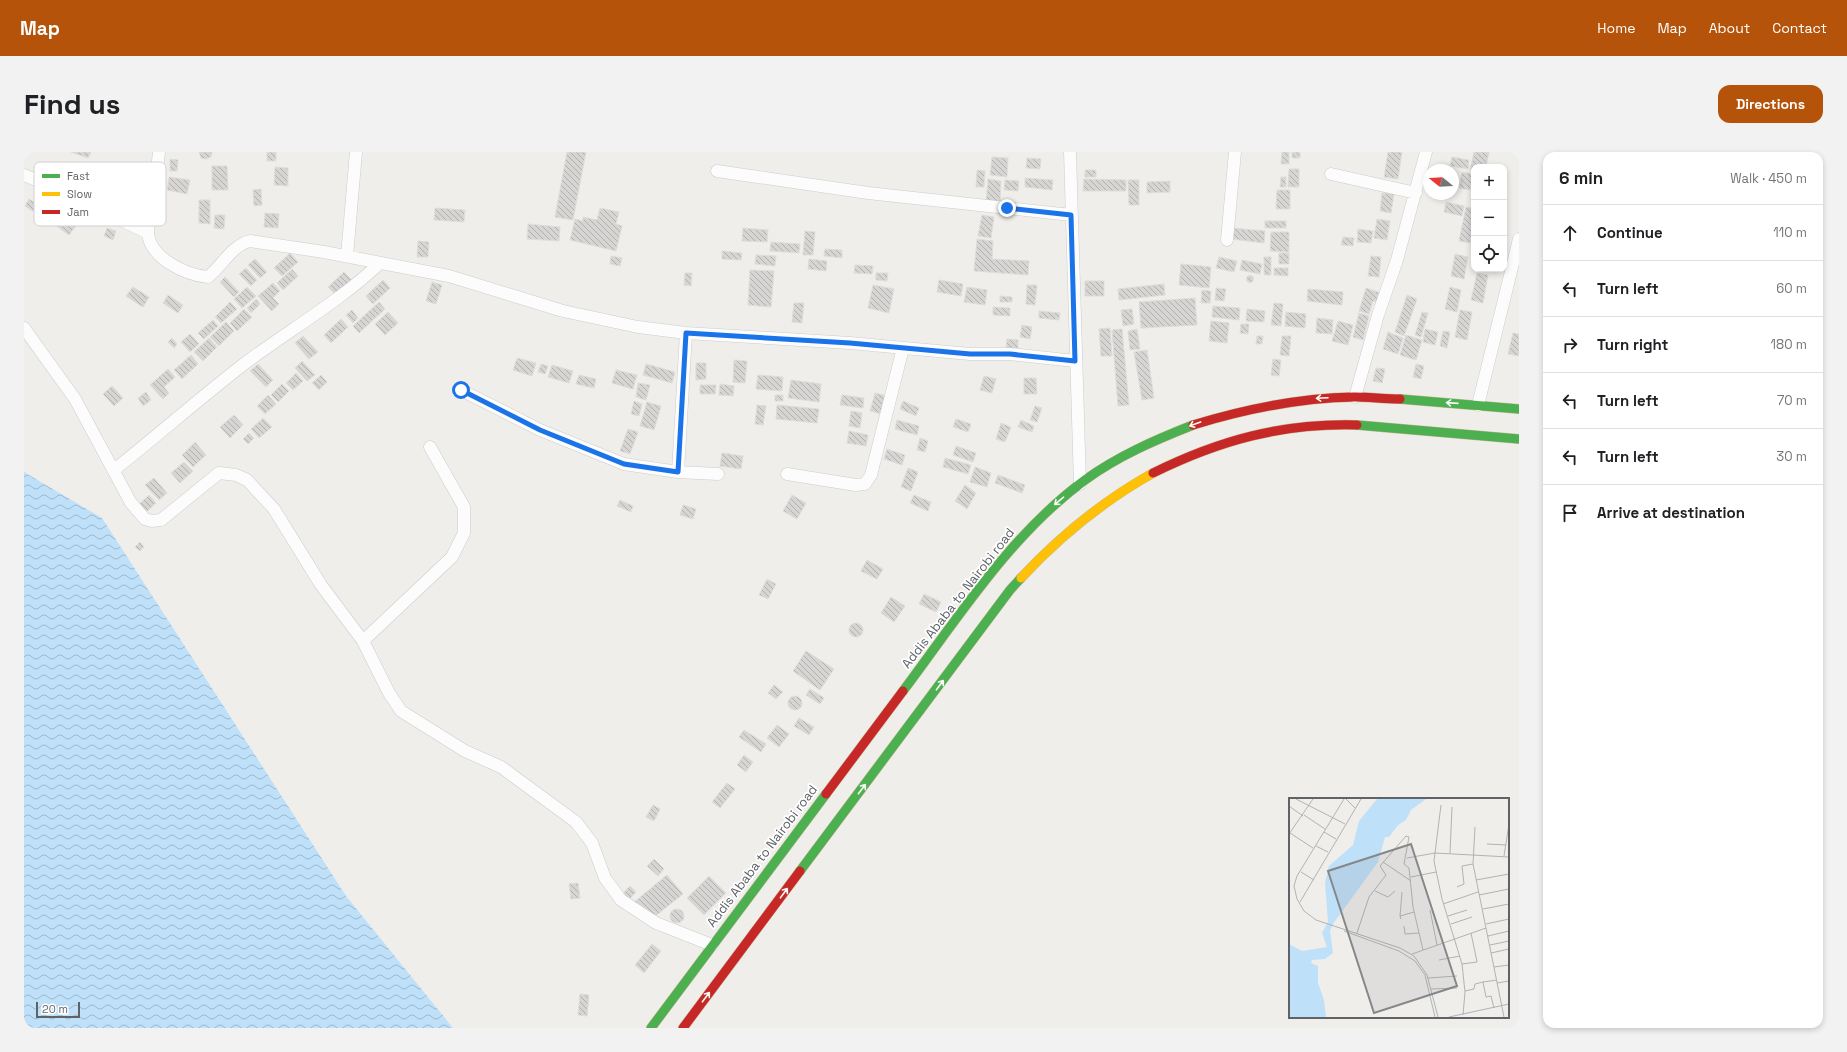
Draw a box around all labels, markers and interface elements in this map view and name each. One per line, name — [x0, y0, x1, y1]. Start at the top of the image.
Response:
text: Map — [20, 16, 60, 41]
text: Home — [1597, 19, 1635, 37]
text: Map — [1657, 19, 1687, 37]
text: About — [1709, 19, 1750, 37]
text: Contact — [1772, 19, 1827, 37]
button: Directions — [1718, 85, 1823, 123]
text: Find us — [24, 86, 121, 122]
legend — [34, 162, 166, 226]
north arrow — [1423, 164, 1459, 200]
map controls — [1471, 164, 1507, 272]
button: + — [1471, 164, 1507, 200]
text: 6 min — [1559, 167, 1603, 189]
text: Fast — [67, 169, 90, 183]
text: Walk · 450 m — [1730, 170, 1807, 187]
text: Slow — [67, 187, 92, 201]
route end — [998, 199, 1016, 217]
button: − — [1471, 200, 1507, 236]
text: Jam — [67, 205, 89, 219]
icon: ahead — [1559, 222, 1581, 244]
text: Continue — [1597, 223, 1663, 242]
text: 110 m — [1773, 224, 1807, 241]
button: locate — [1471, 236, 1507, 272]
icon: left — [1559, 278, 1581, 300]
text: Turn left — [1597, 279, 1659, 298]
text: 60 m — [1776, 280, 1807, 297]
icon: right — [1559, 334, 1581, 356]
text: Turn right — [1597, 335, 1668, 354]
text: 180 m — [1771, 336, 1807, 353]
route start — [452, 381, 470, 399]
icon: left — [1559, 390, 1581, 412]
text: Turn left — [1597, 391, 1659, 410]
text: 70 m — [1777, 392, 1807, 409]
one-way arrow — [1316, 395, 1329, 402]
one-way arrow — [1446, 400, 1459, 407]
one-way arrow — [1190, 420, 1202, 428]
icon: left — [1559, 446, 1581, 468]
text: Turn left — [1597, 447, 1659, 466]
text: 30 m — [1776, 448, 1807, 465]
one-way arrow — [1053, 497, 1064, 506]
icon: arrive — [1559, 502, 1581, 524]
text: Arrive at destination — [1597, 503, 1745, 522]
street label: Addis Ababa to Nairobi road — [898, 524, 1018, 672]
one-way arrow — [936, 679, 945, 690]
street label: Addis Ababa to Nairobi road — [703, 782, 821, 930]
one-way arrow — [858, 783, 867, 794]
inset map — [1289, 798, 1509, 1018]
one-way arrow — [780, 887, 789, 898]
one-way arrow — [702, 991, 711, 1002]
scale bar — [36, 1000, 80, 1019]
text: 20 m — [42, 1002, 68, 1016]

